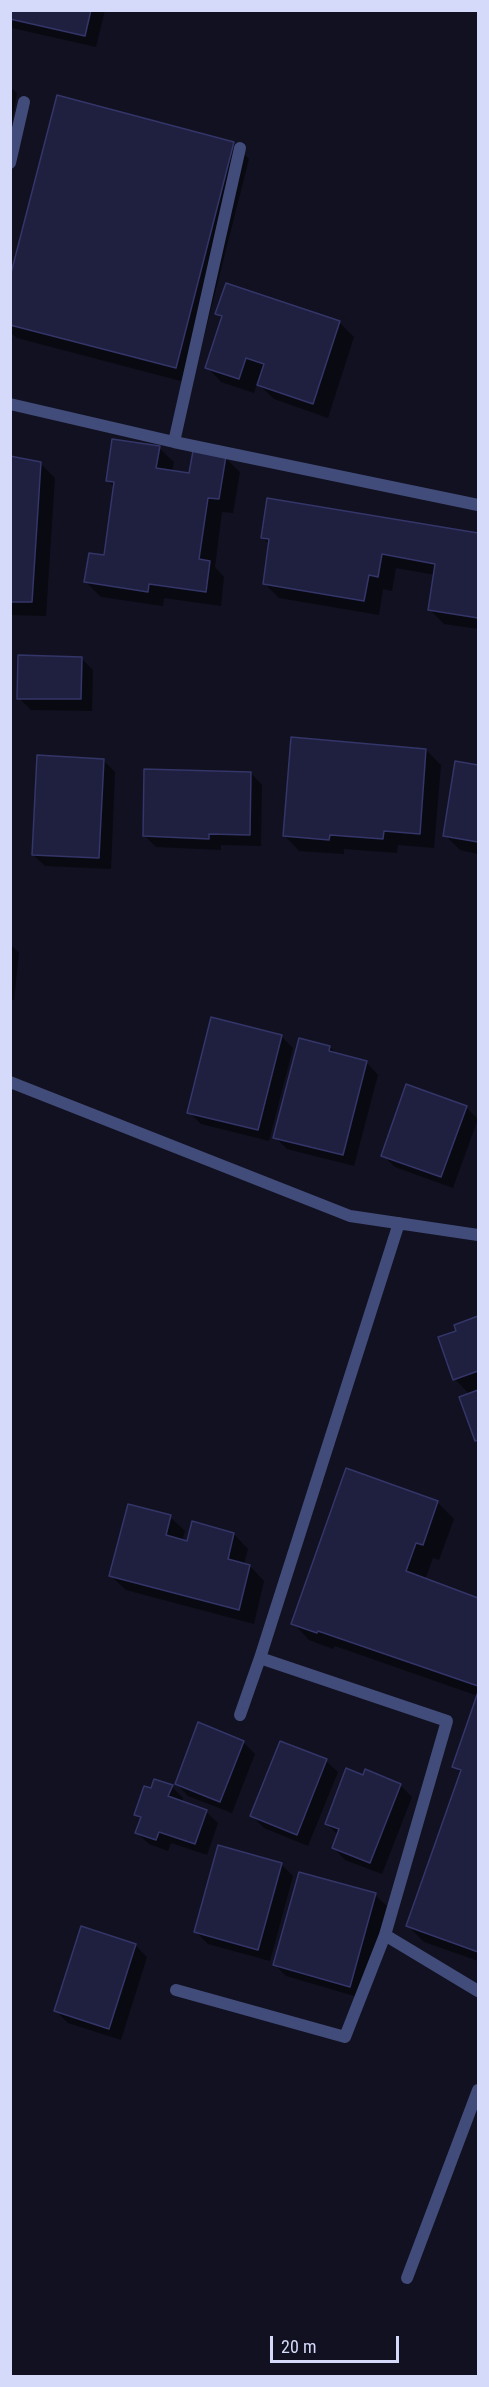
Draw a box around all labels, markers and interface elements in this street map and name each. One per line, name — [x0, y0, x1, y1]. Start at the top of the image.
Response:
scale bar — [273, 2324, 402, 2362]
text: 20 m — [281, 2336, 316, 2357]

